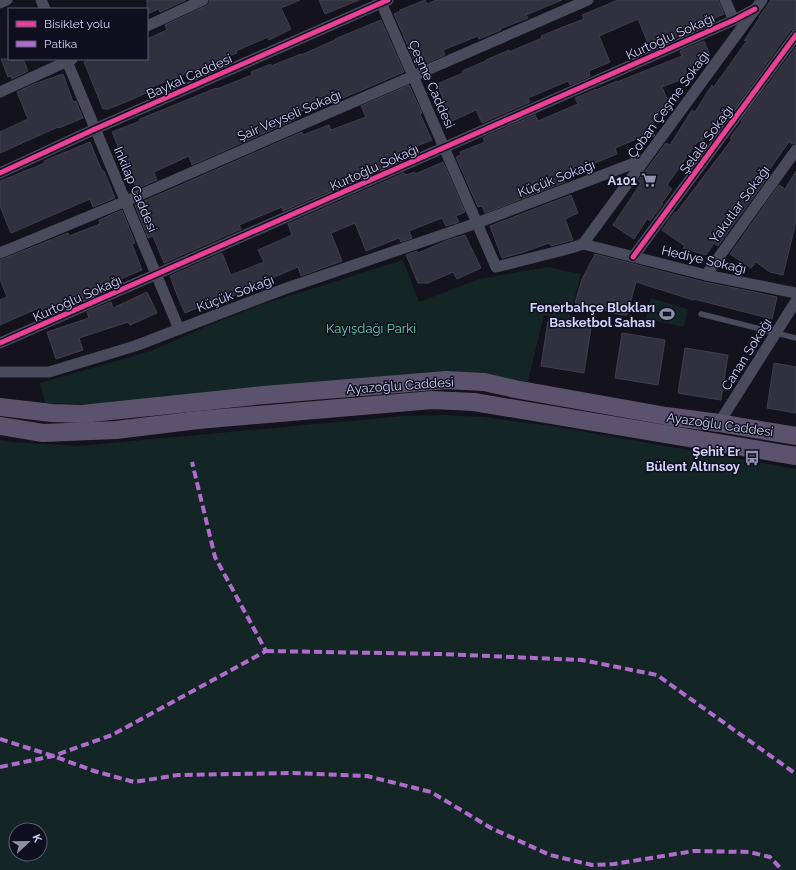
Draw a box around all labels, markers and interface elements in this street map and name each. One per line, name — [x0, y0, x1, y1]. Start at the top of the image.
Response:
legend — [8, 8, 148, 60]
street label: Kurtoğlu Sokağı — [624, 10, 717, 63]
text: Bisiklet yolu — [44, 17, 110, 31]
text: Patika — [44, 37, 77, 51]
street label: Çeşme Caddesi — [405, 38, 458, 130]
street label: Çoban Çeşme Sokağı — [624, 48, 712, 161]
street label: Baykal Caddesi — [144, 51, 234, 102]
street label: Şair Veyseli Sokağı — [235, 87, 343, 144]
street label: Şelale Sokağı — [677, 102, 736, 176]
street label: Kurtoğlu Sokağı — [328, 141, 421, 194]
street label: Inkilap Caddesi — [111, 144, 160, 234]
street label: Küçük Sokağı — [516, 157, 597, 200]
street label: Yakutlar Sokağı — [706, 163, 773, 246]
supermarket icon: A101 — [640, 171, 658, 189]
place label: A101 — [607, 173, 638, 188]
street label: Hediye Sokağı — [660, 242, 748, 276]
street label: Kurtoğlu Sokağı — [31, 272, 124, 325]
street label: Küçük Sokağı — [195, 272, 276, 315]
place label: Fenerbahçe Blokları Basketbol Sahası — [530, 300, 655, 330]
sports icon: Fenerbahçe Blokları Basketbol Sahası — [658, 305, 676, 323]
street label: Canan Sokağı — [718, 316, 775, 393]
park label: Kayışdağı Parki — [326, 321, 416, 336]
street label: Ayazoğlu Caddesi — [346, 374, 454, 397]
street label: Ayazoğlu Caddesi — [666, 410, 774, 439]
place label: Şehit Er Bülent Altınsoy — [646, 444, 740, 474]
bus stop icon: Şehit Er Bülent Altınsoy — [743, 449, 761, 467]
north arrow — [8, 822, 48, 862]
text: K — [29, 833, 44, 845]

